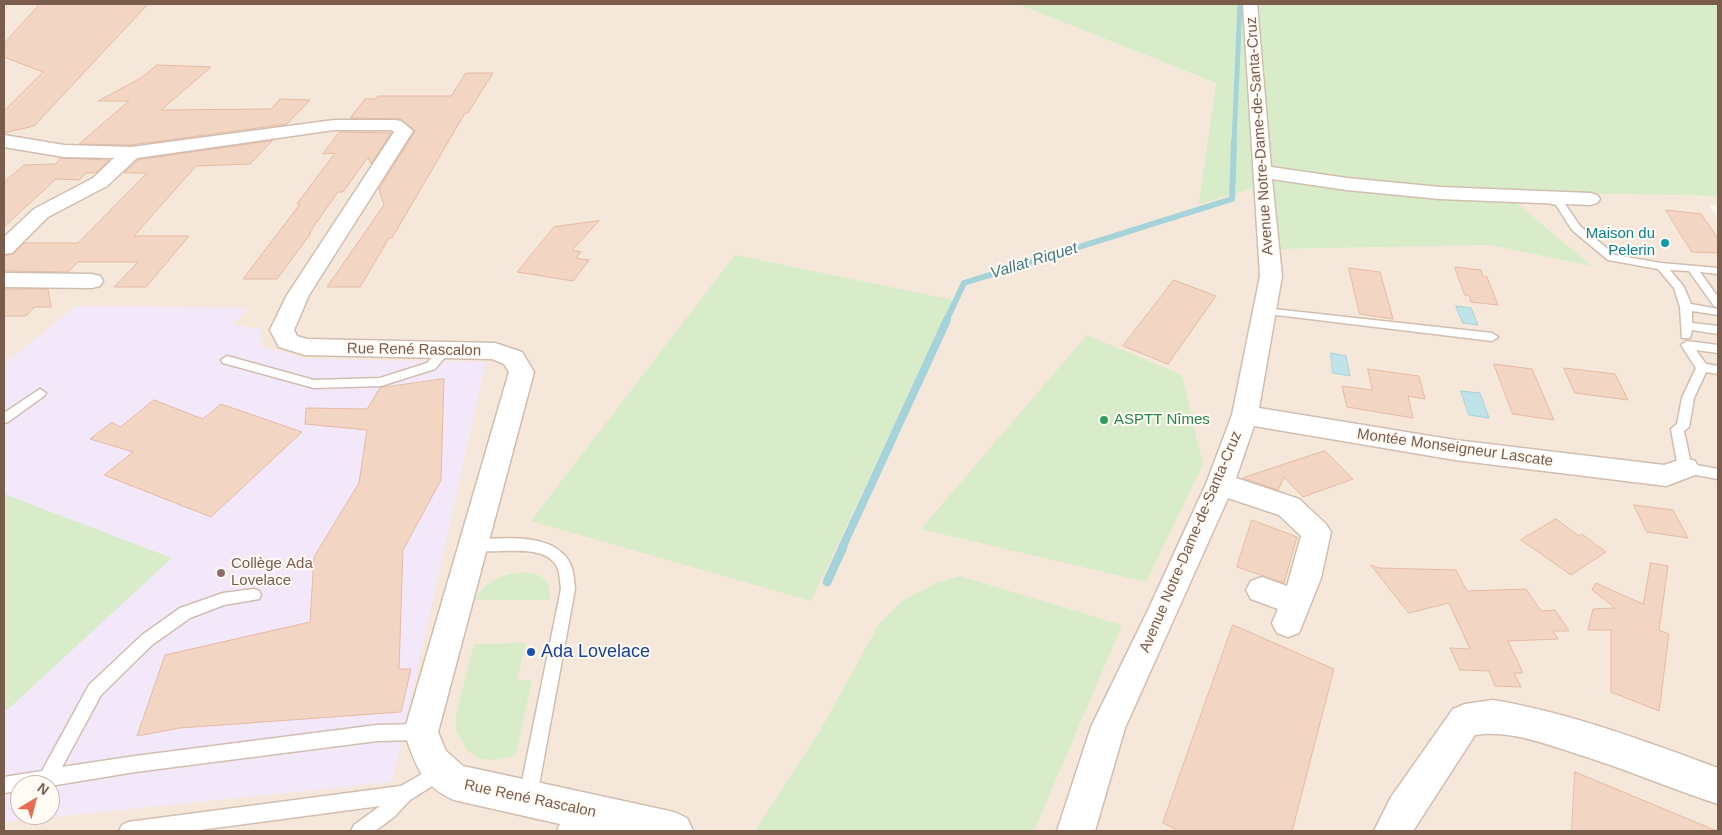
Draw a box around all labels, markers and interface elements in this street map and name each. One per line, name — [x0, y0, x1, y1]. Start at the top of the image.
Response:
street label: Avenue Notre-Dame-de-Santa-Cruz — [1243, 16, 1277, 256]
place label: Maison du Pelerin — [1586, 225, 1655, 260]
marker: Maison du Pelerin — [1659, 237, 1671, 249]
water label: Vallat Riquet — [988, 239, 1080, 283]
street label: Rue René Rascalon — [347, 340, 481, 360]
place label: ASPTT Nîmes — [1114, 411, 1210, 429]
marker: ASPTT Nîmes — [1098, 414, 1110, 426]
street label: Montée Monseigneur Lascate — [1356, 425, 1554, 471]
street label: Avenue Notre-Dame-de-Santa-Cruz — [1136, 428, 1246, 656]
place label: Collège Ada Lovelace — [231, 555, 313, 590]
marker: Collège Ada Lovelace — [215, 567, 227, 579]
place label: Ada Lovelace — [541, 641, 650, 663]
marker: Ada Lovelace — [525, 646, 537, 658]
north arrow — [10, 775, 60, 825]
street label: Rue René Rascalon — [462, 776, 598, 822]
text: N — [35, 779, 52, 798]

